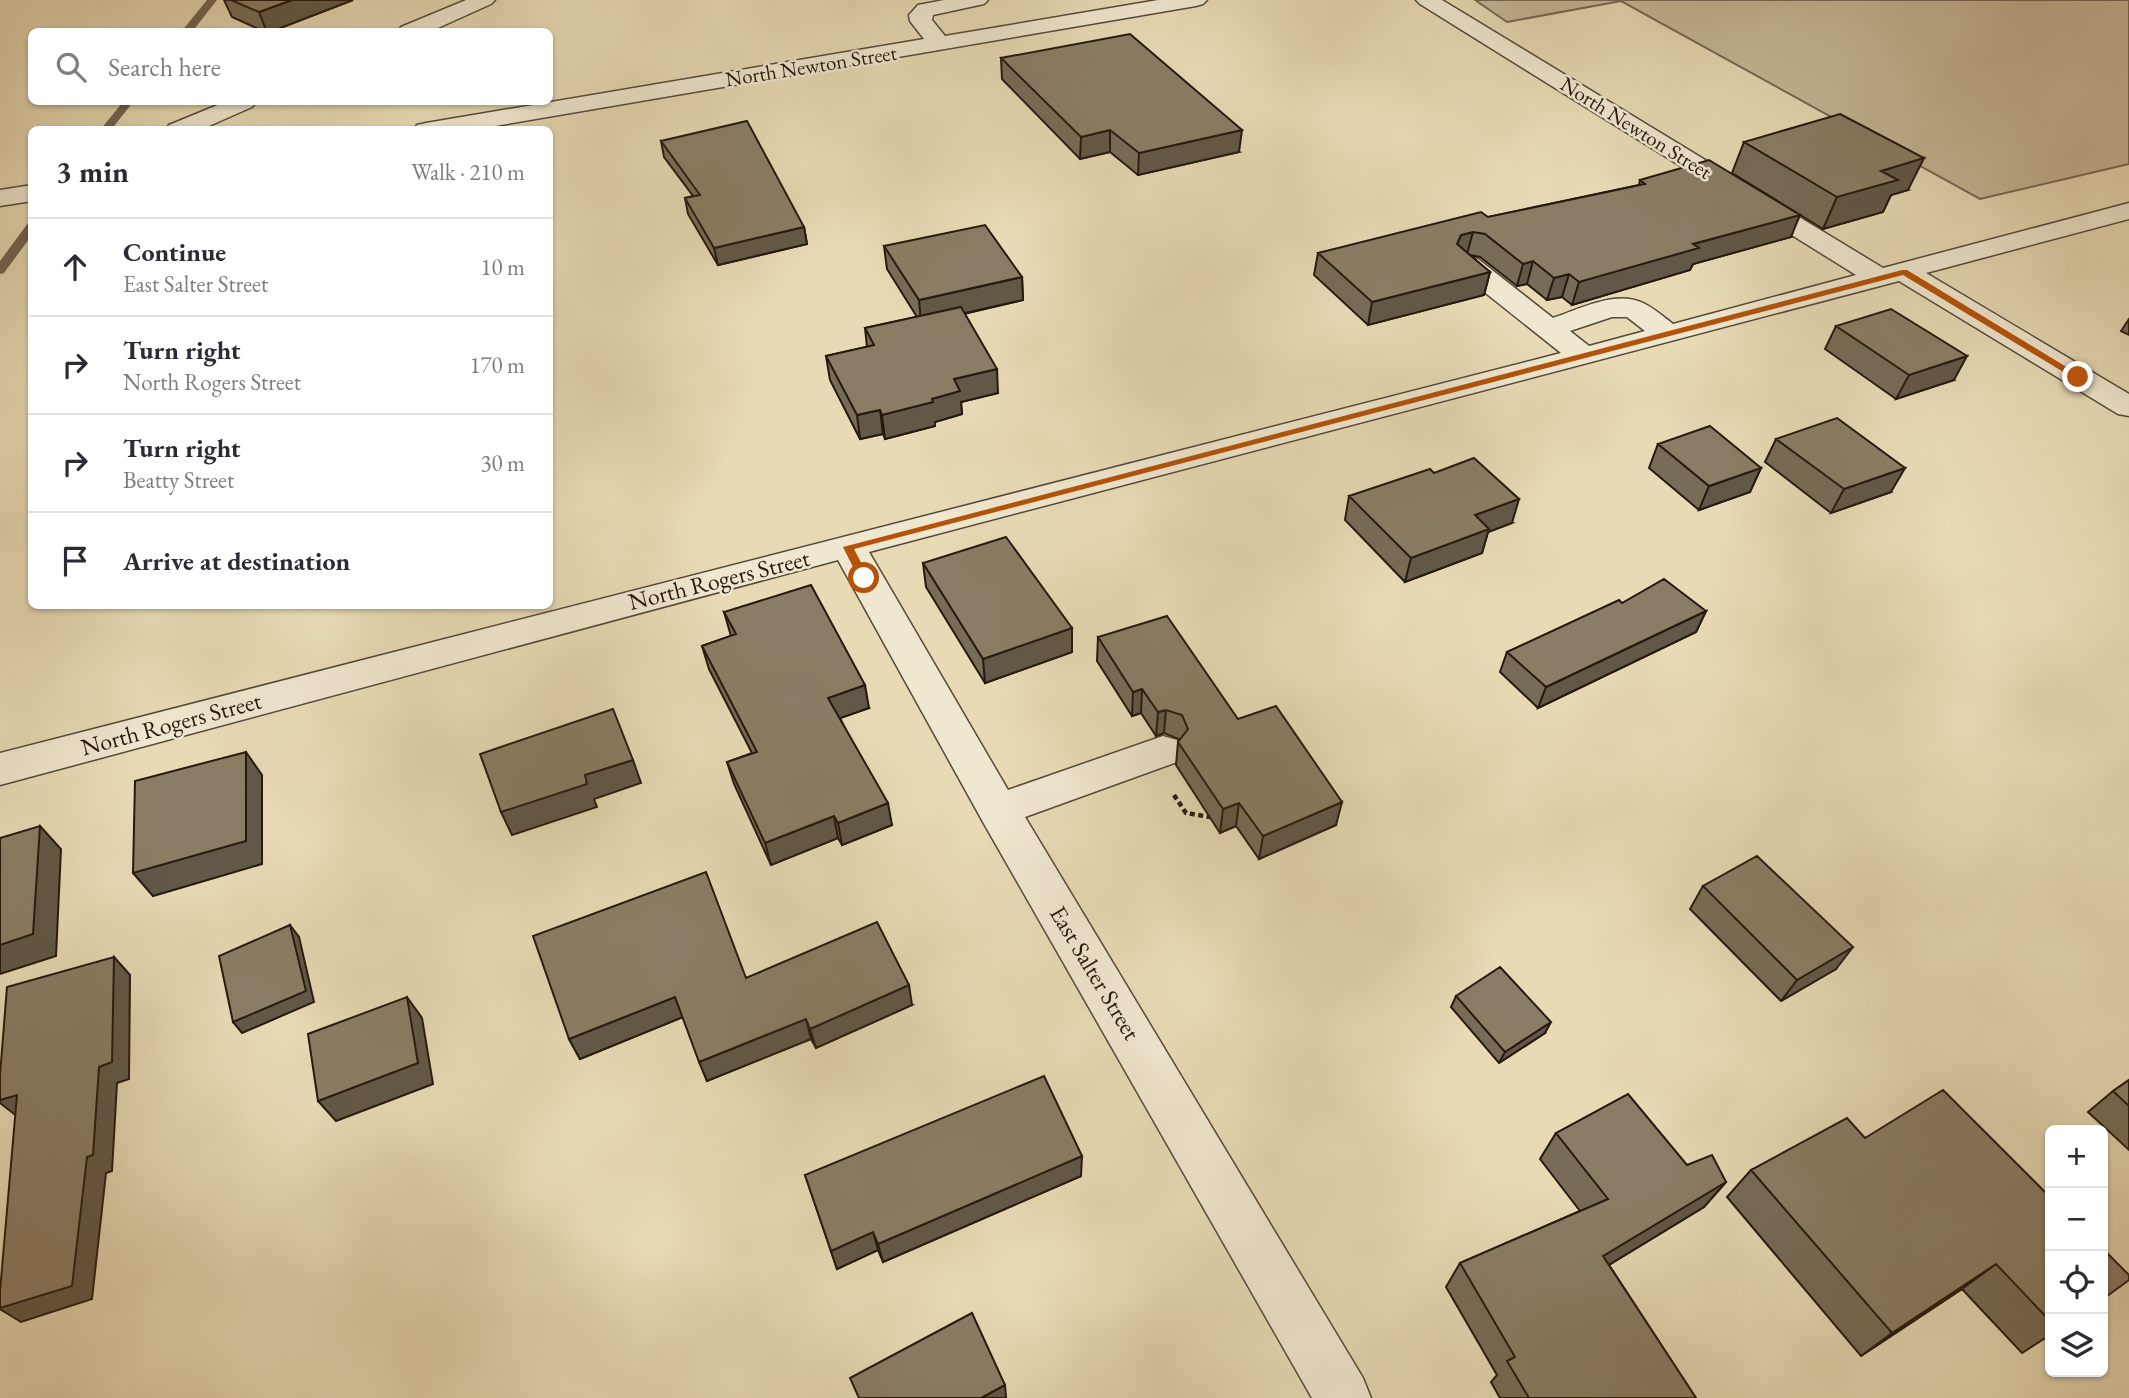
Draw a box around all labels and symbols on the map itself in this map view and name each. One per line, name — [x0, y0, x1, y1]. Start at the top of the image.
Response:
street label: North Newton Street — [723, 39, 899, 92]
street label: North Newton Street — [1556, 70, 1717, 185]
route end — [2062, 361, 2093, 392]
street label: North Rogers Street — [625, 542, 813, 617]
route start — [848, 562, 879, 593]
street label: North Rogers Street — [77, 684, 265, 763]
street label: East Salter Street — [1043, 900, 1148, 1046]

